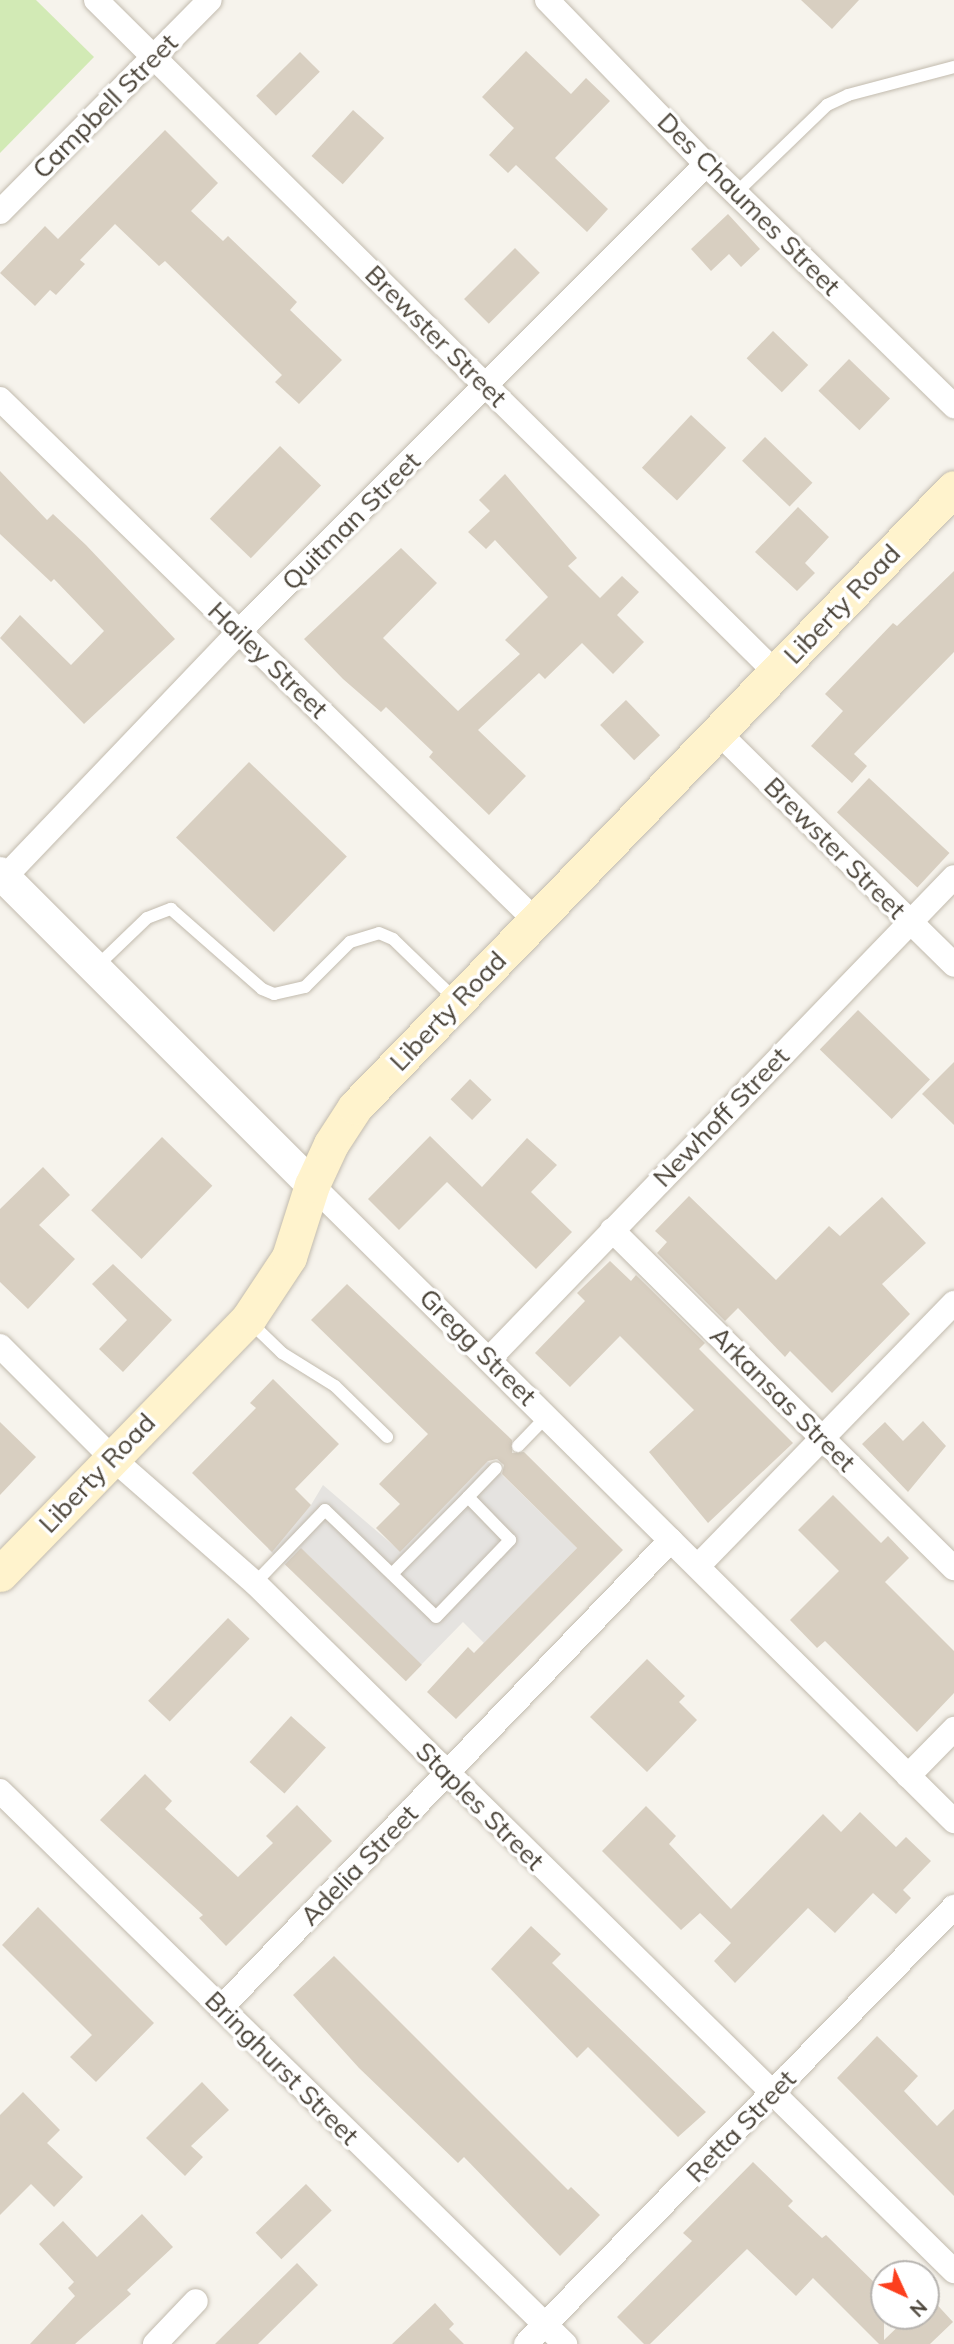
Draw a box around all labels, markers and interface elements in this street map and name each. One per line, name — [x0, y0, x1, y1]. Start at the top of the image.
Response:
street label: Campbell Street — [26, 27, 184, 185]
street label: Des Chaumes Street — [651, 106, 847, 302]
street label: Brewster Street — [359, 259, 513, 413]
street label: Quitman Street — [275, 445, 427, 597]
street label: Liberty Road — [777, 538, 907, 670]
street label: Hailey Street — [202, 595, 334, 725]
street label: Brewster Street — [758, 771, 912, 925]
street label: Liberty Road — [383, 945, 513, 1077]
street label: Newhoff Street — [647, 1041, 795, 1193]
street label: Gregg Street — [413, 1282, 543, 1412]
street label: Arkansas Street — [704, 1320, 862, 1478]
street label: Liberty Road — [32, 1407, 162, 1539]
street label: Staples Street — [409, 1735, 551, 1877]
street label: Adelia Street — [294, 1798, 424, 1932]
street label: Bringhurst Street — [199, 1985, 365, 2151]
street label: Retta Street — [680, 2063, 802, 2189]
north arrow — [870, 2260, 940, 2330]
text: N — [905, 2295, 932, 2322]

